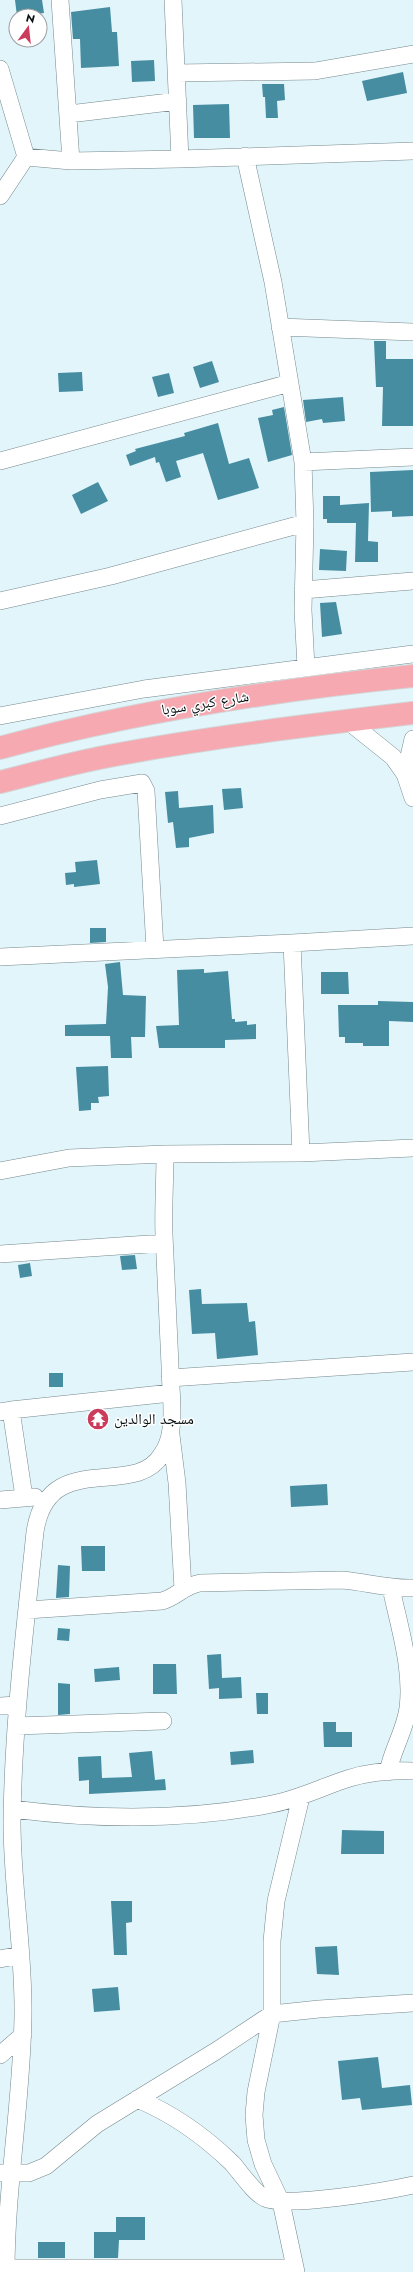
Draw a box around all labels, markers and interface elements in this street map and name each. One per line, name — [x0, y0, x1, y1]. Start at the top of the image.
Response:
north arrow — [8, 8, 48, 48]
text: N — [24, 9, 37, 27]
street label: شارع كبري سوبا — [160, 685, 251, 722]
temple icon: مسجد الوالدين — [85, 1406, 111, 1432]
place label: مسجد الوالدين — [114, 1408, 194, 1430]

